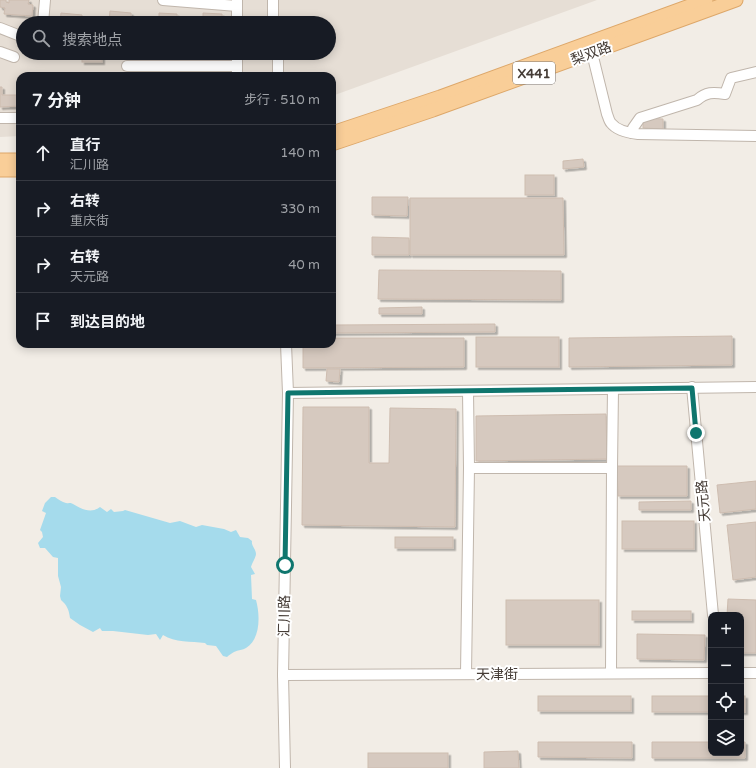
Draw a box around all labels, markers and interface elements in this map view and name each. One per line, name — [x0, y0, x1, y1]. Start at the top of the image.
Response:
search box — [16, 16, 336, 60]
icon: search — [30, 27, 52, 49]
text: 搜索地点 — [62, 31, 122, 49]
street label: 梨双路 — [569, 38, 614, 69]
road number: X441 — [513, 62, 555, 84]
text: 7 分钟 — [32, 90, 81, 111]
text: 步行 · 510 m — [244, 92, 320, 108]
text: 直行 — [70, 136, 100, 154]
icon: ahead — [32, 142, 54, 164]
text: 140 m — [280, 145, 320, 161]
text: 汇川路 — [70, 157, 109, 173]
text: 右转 — [70, 192, 100, 210]
icon: right — [32, 198, 54, 220]
text: 330 m — [280, 201, 320, 217]
text: 重庆街 — [70, 213, 109, 229]
text: 右转 — [70, 248, 100, 266]
icon: right — [32, 254, 54, 276]
text: 40 m — [288, 257, 320, 273]
text: 天元路 — [70, 269, 109, 285]
icon: arrive — [32, 310, 54, 332]
text: 到达目的地 — [70, 313, 145, 331]
route end — [687, 424, 705, 442]
street label: 天元路 — [693, 479, 714, 523]
route start — [276, 556, 294, 574]
street label: 汇川路 — [276, 595, 293, 637]
map controls — [708, 612, 744, 756]
button: + — [708, 612, 744, 648]
button: − — [708, 648, 744, 684]
street label: 天津街 — [476, 666, 518, 683]
button: locate — [708, 684, 744, 720]
button: layers — [708, 720, 744, 756]

